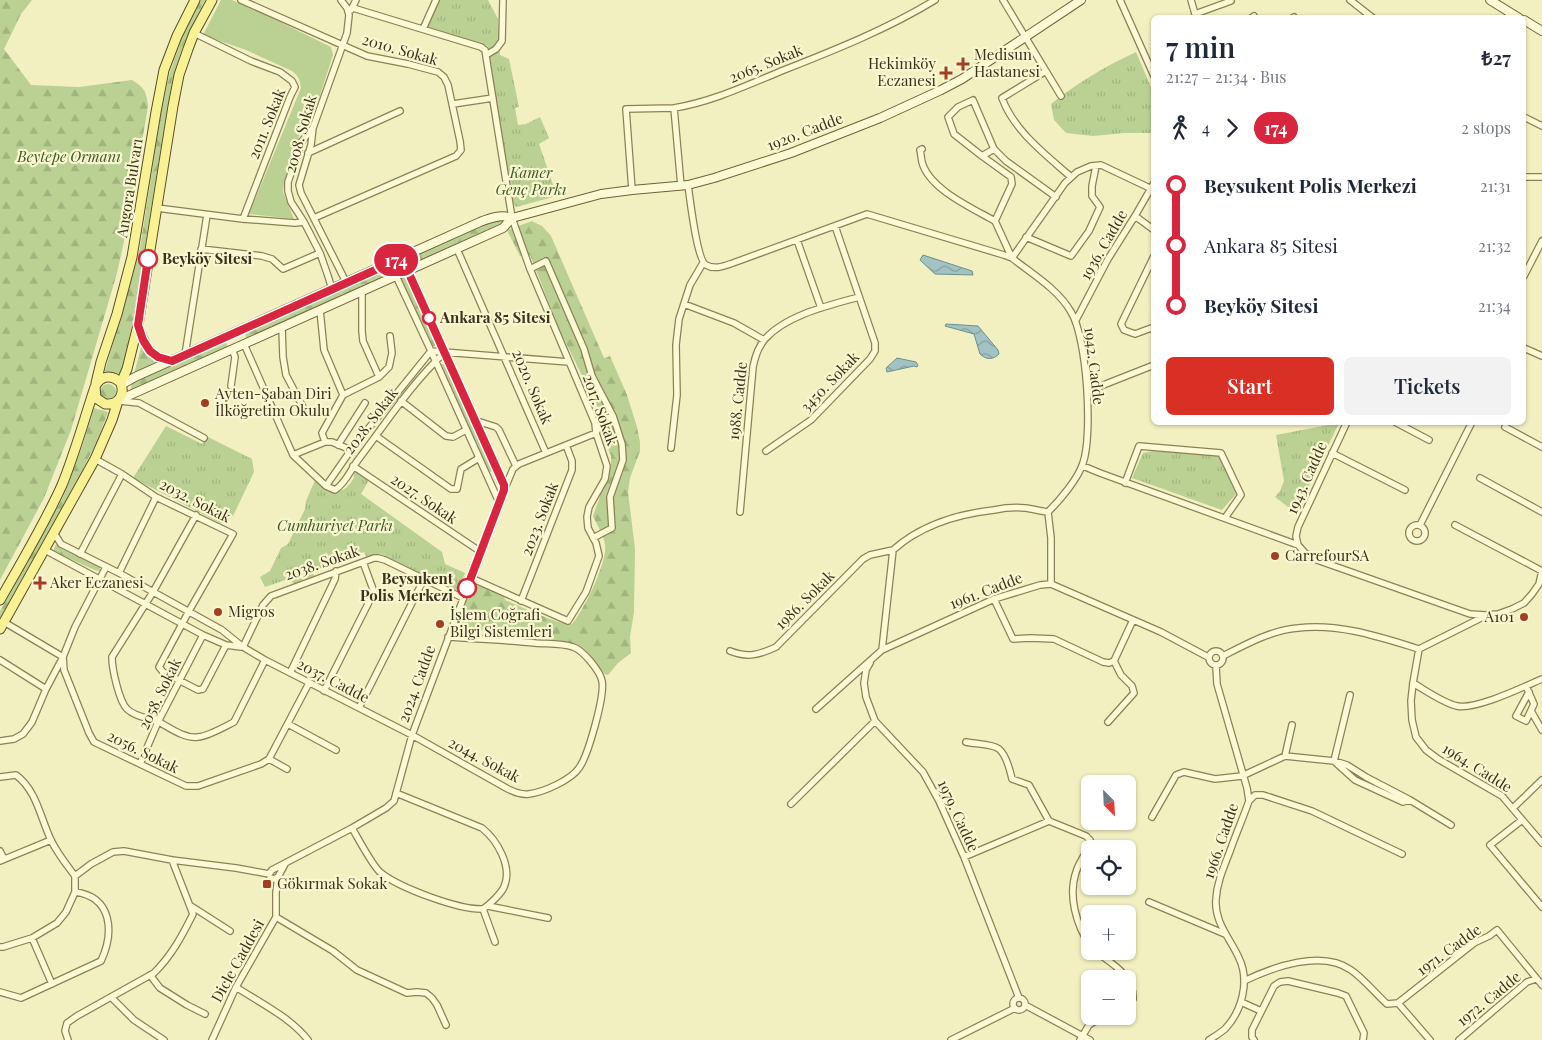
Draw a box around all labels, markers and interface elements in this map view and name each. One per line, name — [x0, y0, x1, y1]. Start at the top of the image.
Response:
text: 7 min — [1166, 28, 1235, 65]
street label: 2010. Sokak — [360, 29, 441, 70]
street label: 2065. Sokak — [726, 39, 806, 87]
place label: Medisun Hastanesi — [974, 44, 1040, 81]
text: ₺27 — [1482, 44, 1511, 70]
place label: Hekimköy Eczanesi — [868, 53, 937, 90]
marker: Medisun Hastanesi — [956, 57, 970, 71]
text: 21:27 – 21:34 · Bus — [1166, 66, 1287, 87]
marker: Hekimköy Eczanesi — [940, 67, 952, 79]
street label: 2011. Sokak — [243, 85, 290, 162]
street label: 2008. Sokak — [279, 92, 321, 175]
street label: 1920. Cadde — [764, 107, 845, 155]
icon: walk — [1166, 114, 1194, 142]
icon: forward — [1218, 114, 1246, 142]
text: 174 — [1264, 116, 1288, 140]
text: 4 — [1202, 117, 1210, 138]
text: 2 stops — [1461, 117, 1511, 138]
street label: Angora Bulvarı — [111, 136, 147, 240]
park label: Beytepe Ormanı — [16, 146, 121, 166]
park label: Kamer Genç Parkı — [495, 162, 567, 199]
text: Beysukent Polis Merkezi — [1204, 172, 1417, 198]
text: 21:31 — [1480, 175, 1511, 196]
street label: 1936. Cadde — [1075, 206, 1131, 283]
text: Ankara 85 Sitesi — [1204, 232, 1338, 258]
text: 21:32 — [1478, 235, 1511, 256]
line badge: 174 — [367, 244, 425, 276]
place label: Beyköy Sitesi — [162, 248, 253, 268]
text: 174 — [384, 248, 408, 272]
marker: Beyköy Sitesi — [138, 249, 158, 269]
text: Beyköy Sitesi — [1204, 292, 1318, 318]
text: 21:34 — [1478, 295, 1511, 316]
place label: Ankara 85 Sitesi — [439, 307, 551, 327]
marker: Ankara 85 Sitesi — [422, 311, 436, 325]
street label: 1942. Cadde — [1080, 326, 1110, 406]
street label: 2020. Sokak — [508, 346, 558, 428]
street label: 3450. Sokak — [795, 346, 864, 416]
button: Start — [1166, 357, 1334, 415]
button: Tickets — [1344, 357, 1511, 415]
street label: 1988. Cadde — [723, 361, 751, 441]
street label: 2017. Sokak — [579, 371, 623, 449]
street label: 2028. Sokak — [339, 382, 402, 458]
place label: Ayten-Şaban Diri İlköğretim Okulu — [214, 383, 332, 420]
marker: Ayten-Şaban Diri İlköğretim Okulu — [199, 397, 211, 409]
street label: 1943. Cadde — [1281, 438, 1331, 517]
street label: 2027. Sokak — [387, 469, 462, 528]
street label: 2032. Sokak — [156, 474, 235, 527]
street label: 2023. Sokak — [516, 478, 563, 558]
park label: Cumhuriyet Parkı — [277, 515, 393, 535]
street label: 2038. Sokak — [281, 540, 363, 584]
place label: CarrefourSA — [1285, 545, 1370, 565]
marker: CarrefourSA — [1269, 550, 1281, 562]
street label: 1986. Sokak — [770, 565, 839, 633]
street label: 1961. Cadde — [946, 567, 1025, 613]
place label: Beysukent Polis Merkezi — [360, 568, 454, 605]
place label: Aker Eczanesi — [49, 572, 144, 592]
marker: Aker Eczanesi — [34, 577, 46, 589]
marker: Beysukent Polis Merkezi — [457, 578, 477, 598]
place label: Migros — [228, 601, 275, 621]
place label: İşlem Coğrafi Bilgi Sistemleri — [450, 604, 553, 641]
marker: Migros — [212, 606, 224, 618]
place label: A101 — [1483, 606, 1514, 626]
marker: A101 — [1518, 611, 1530, 623]
marker: İşlem Coğrafi Bilgi Sistemleri — [434, 618, 446, 630]
street label: 2024. Cadde — [393, 642, 439, 725]
street label: 2037. Cadde — [294, 653, 373, 707]
street label: 2058. Sokak — [133, 654, 185, 733]
street label: 2056. Sokak — [104, 725, 183, 777]
street label: 2044. Sokak — [445, 732, 524, 787]
street label: 1964. Cadde — [1439, 738, 1516, 796]
north arrow — [1081, 775, 1136, 830]
map controls — [1081, 775, 1136, 1025]
street label: 1979. Cadde — [934, 776, 984, 855]
street label: 1966. Cadde — [1198, 800, 1242, 881]
button: locate — [1081, 840, 1136, 895]
place label: Gökırmak Sokak — [277, 873, 388, 893]
marker: Gökırmak Sokak — [261, 878, 273, 890]
button: + — [1081, 905, 1136, 960]
street label: Dicle Caddesi — [206, 915, 268, 1006]
street label: 1971. Cadde — [1412, 919, 1485, 979]
street label: 1972. Cadde — [1452, 966, 1525, 1030]
button: − — [1081, 970, 1136, 1025]

